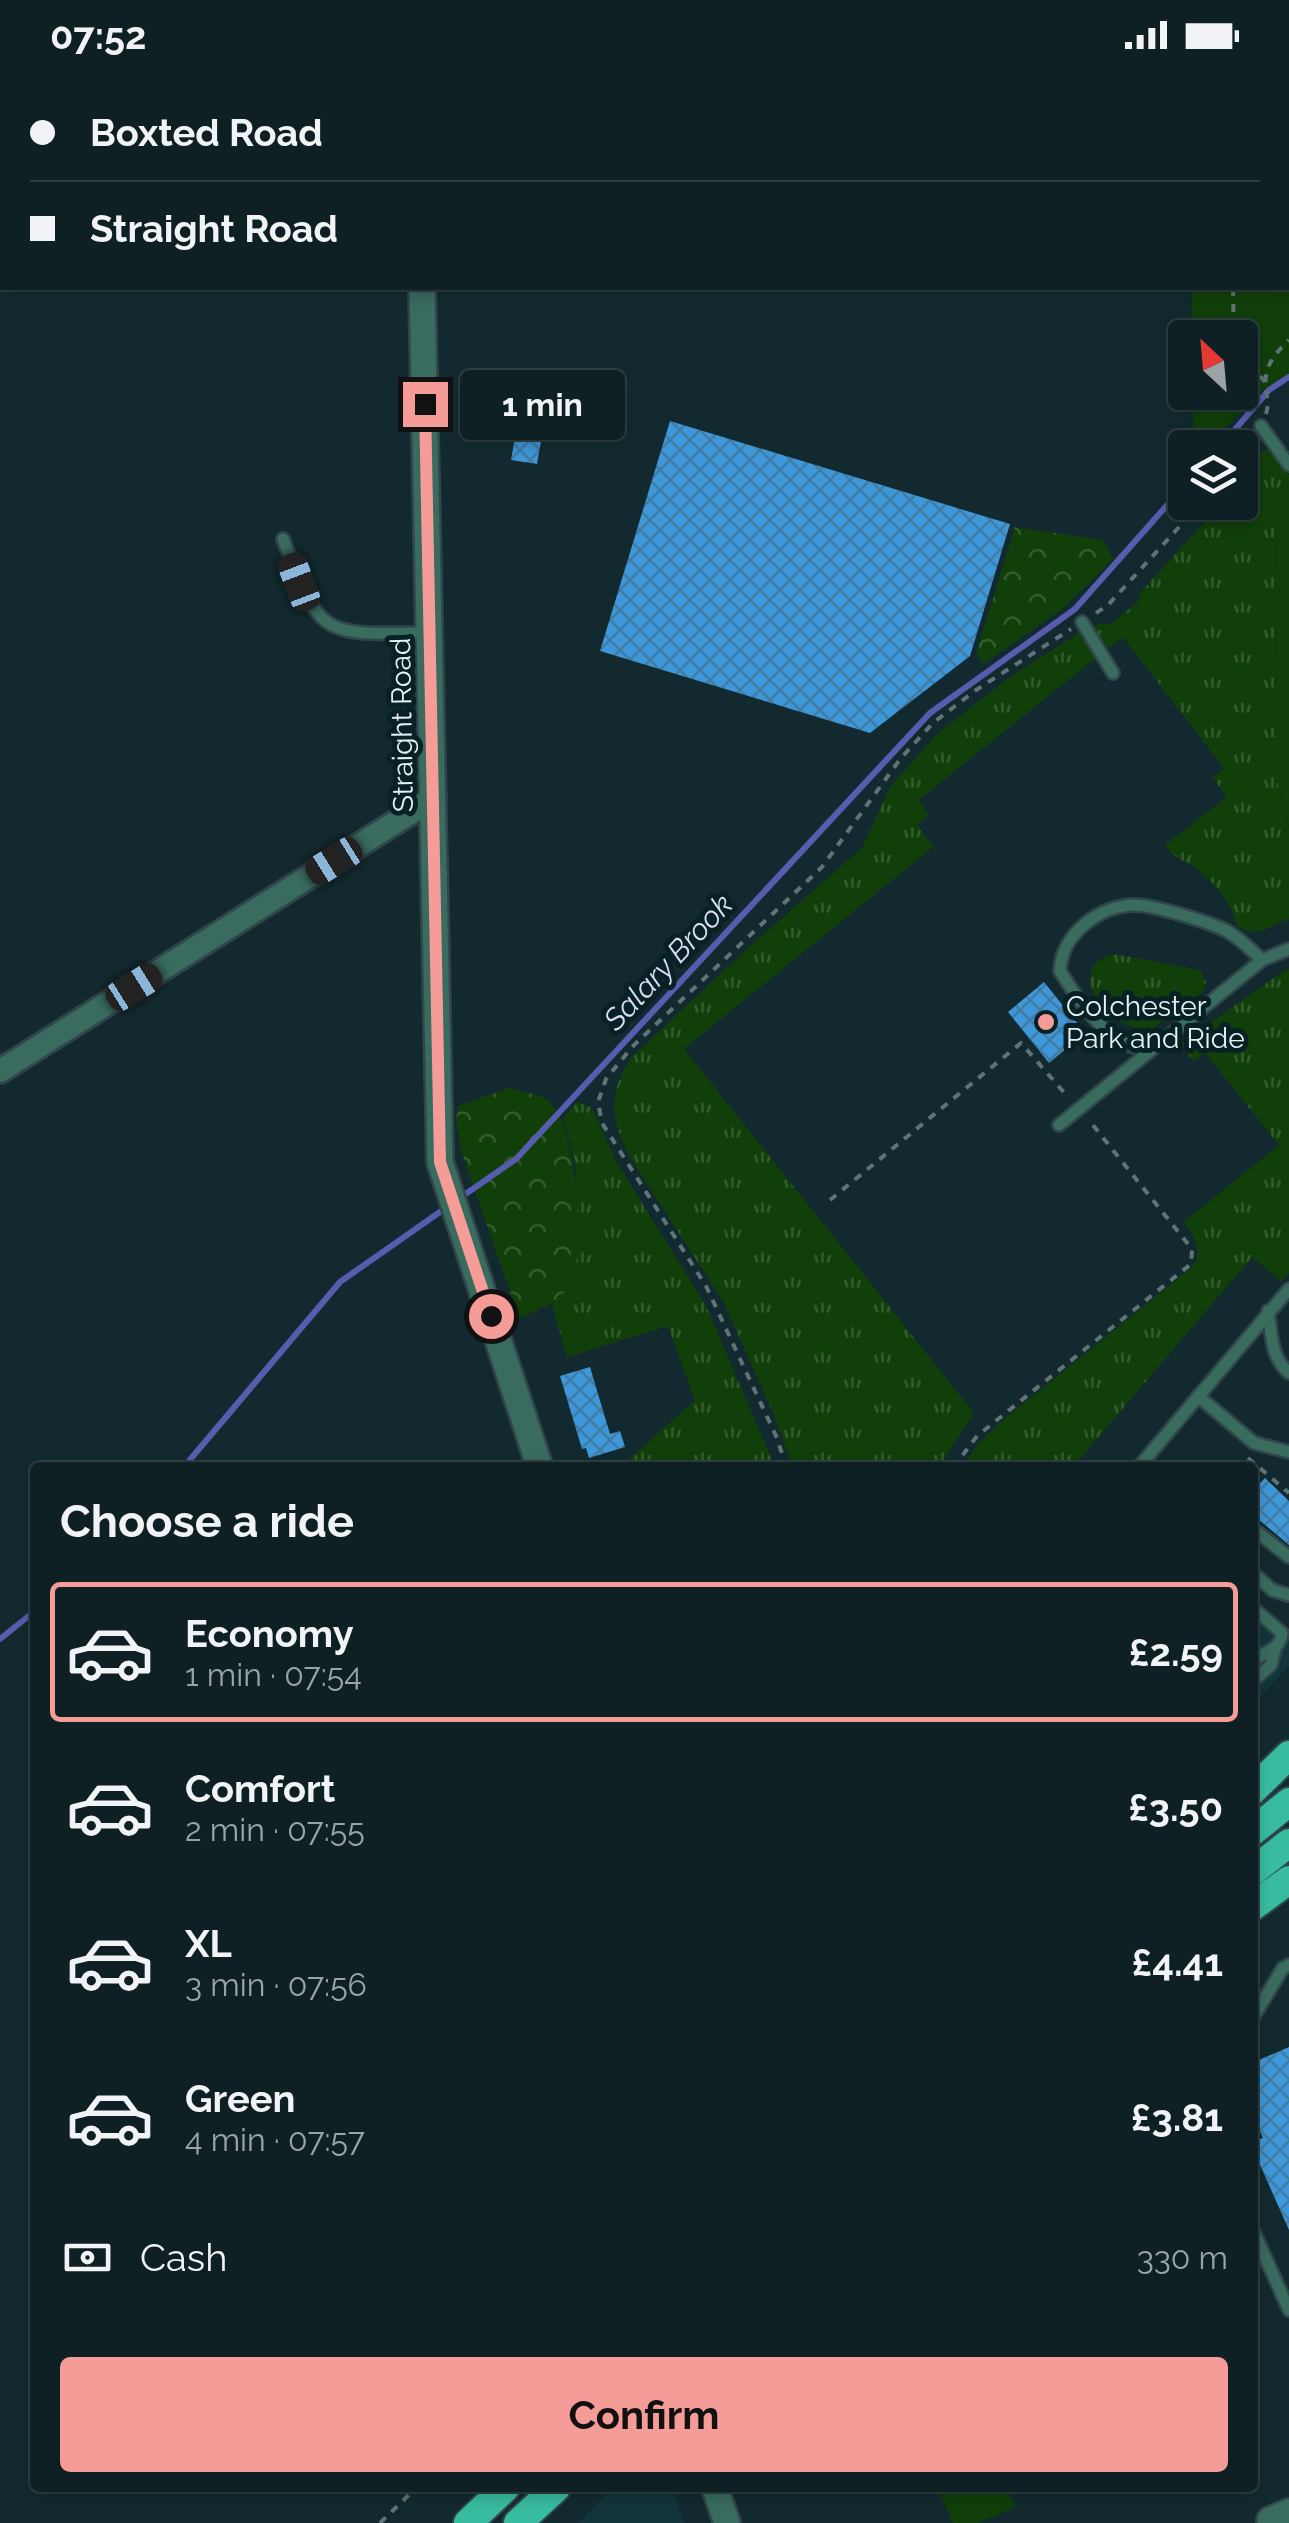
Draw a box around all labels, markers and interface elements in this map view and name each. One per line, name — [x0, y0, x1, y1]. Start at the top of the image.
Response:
text: 07:52 — [50, 13, 147, 58]
text: Boxted Road — [90, 110, 323, 155]
text: Straight Road — [90, 206, 338, 251]
north arrow — [1168, 320, 1258, 410]
map controls — [1168, 320, 1258, 520]
callout: 1 min — [460, 369, 625, 439]
route end — [403, 382, 448, 427]
text: 1 min — [502, 386, 583, 423]
button: layers — [1168, 430, 1258, 520]
car — [274, 549, 324, 615]
street label: Straight Road — [384, 638, 420, 812]
car — [301, 832, 367, 890]
water label: Salary Brook — [596, 887, 740, 1038]
car — [101, 958, 167, 1016]
place label: Colchester Park and Ride — [1066, 990, 1245, 1055]
marker: Colchester Park and Ride — [1035, 1011, 1057, 1033]
route start — [469, 1294, 514, 1339]
text: Choose a ride — [60, 1495, 354, 1548]
icon: car — [65, 1607, 155, 1697]
text: Economy — [185, 1611, 354, 1656]
text: £2.59 — [1129, 1630, 1223, 1675]
text: 1 min · 07:54 — [185, 1656, 362, 1693]
icon: car — [65, 1762, 155, 1852]
text: Comfort — [185, 1766, 335, 1811]
text: £3.50 — [1128, 1785, 1223, 1830]
text: 2 min · 07:55 — [185, 1811, 365, 1848]
icon: car — [65, 1917, 155, 2007]
text: XL — [185, 1921, 232, 1966]
text: £4.41 — [1132, 1940, 1223, 1985]
text: 3 min · 07:56 — [185, 1966, 367, 2003]
icon: car — [65, 2072, 155, 2162]
text: Green — [185, 2076, 295, 2121]
text: £3.81 — [1131, 2095, 1223, 2140]
text: 4 min · 07:57 — [185, 2121, 365, 2158]
icon: cash — [60, 2230, 115, 2285]
text: Cash — [140, 2235, 227, 2280]
text: 330 m — [1137, 2239, 1228, 2276]
button: Confirm — [60, 2357, 1228, 2472]

